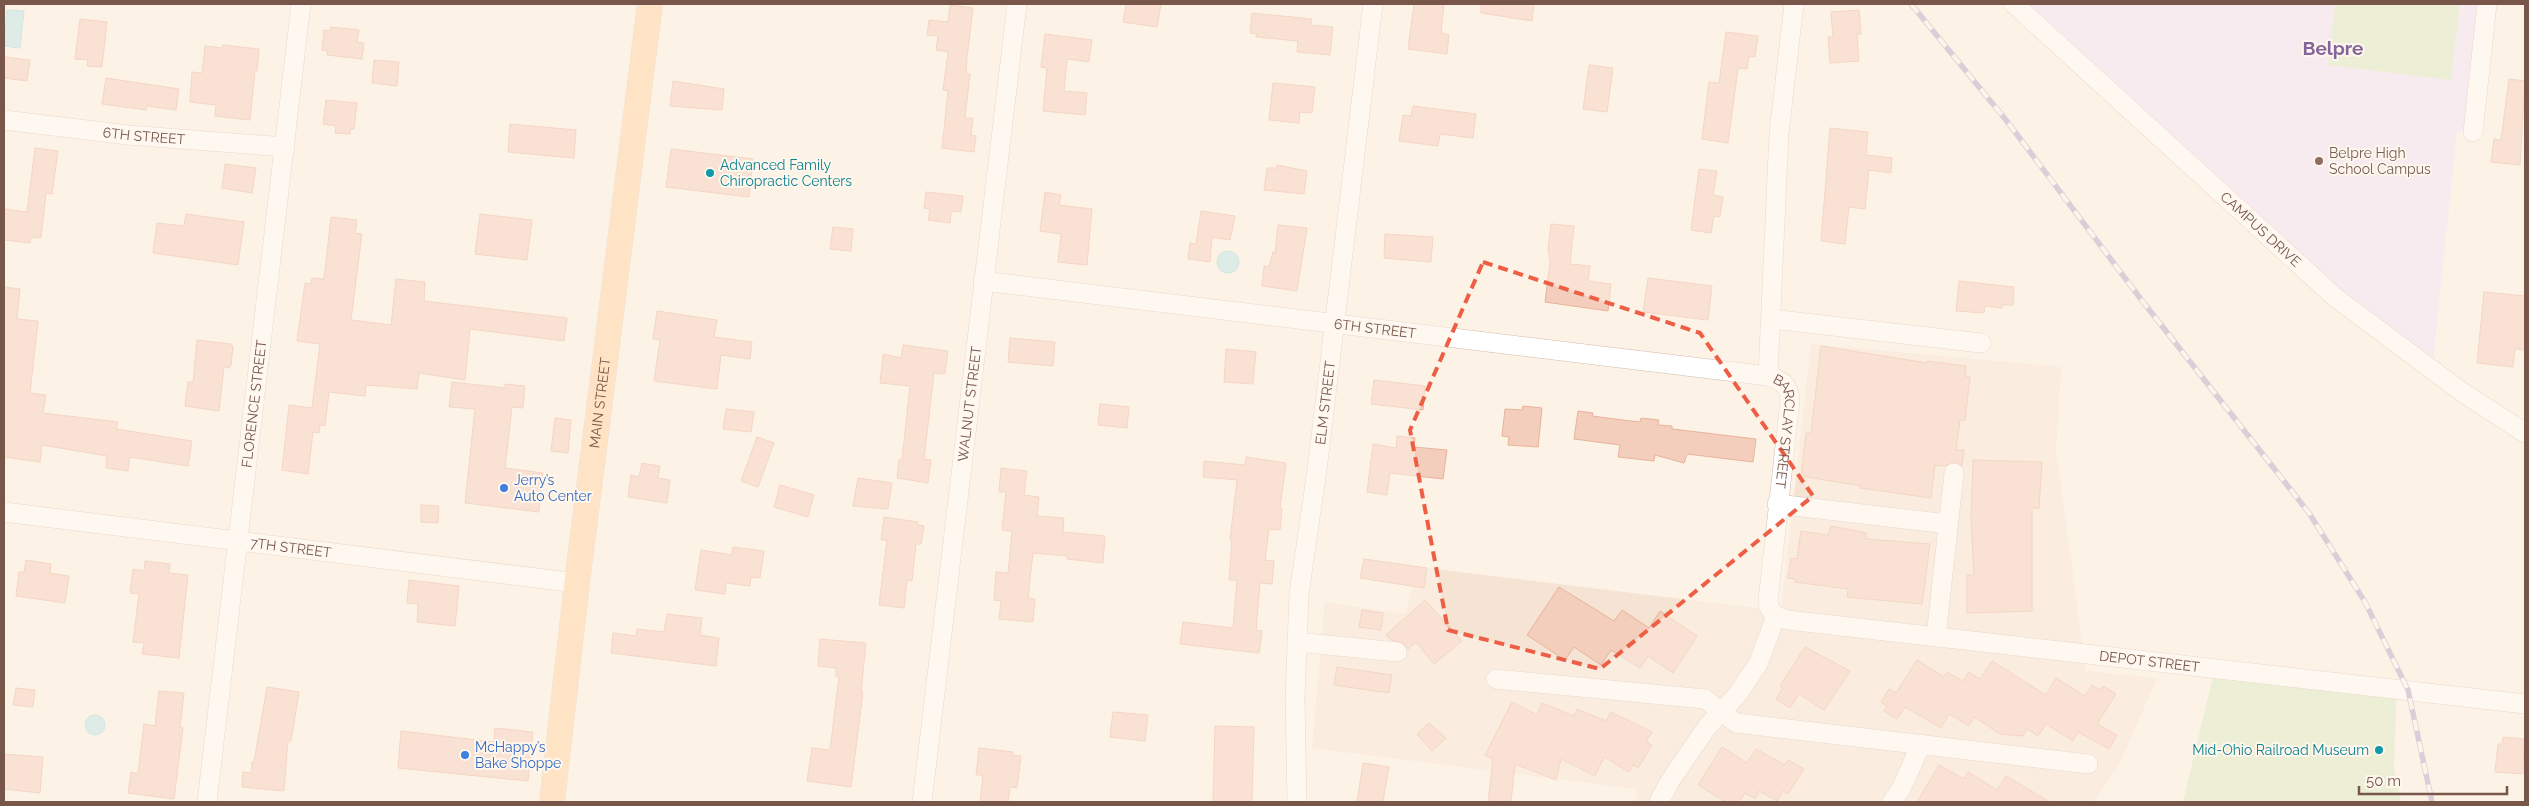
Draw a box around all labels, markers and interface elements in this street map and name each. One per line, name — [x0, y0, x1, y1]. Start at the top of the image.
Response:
district label: Belpre — [2303, 37, 2363, 59]
street label: 6TH STREET — [102, 124, 186, 147]
place label: Belpre High School Campus — [2329, 145, 2431, 177]
marker: Belpre High School Campus — [2313, 155, 2325, 167]
place label: Advanced Family Chiropractic Centers — [720, 157, 852, 189]
marker: Advanced Family Chiropractic Centers — [704, 167, 716, 179]
street label: CAMPUS DRIVE — [2217, 188, 2304, 270]
street label: 6TH STREET — [1333, 316, 1418, 341]
street label: FLORENCE STREET — [238, 339, 269, 469]
street label: WALNUT STREET — [955, 345, 984, 463]
street label: MAIN STREET — [586, 356, 613, 449]
street label: ELM STREET — [1312, 360, 1338, 446]
street label: BARCLAY STREET — [1770, 371, 1798, 490]
place label: Jerry’s Auto Center — [514, 472, 592, 504]
marker: Jerry’s Auto Center — [498, 482, 510, 494]
street label: 7TH STREET — [249, 535, 333, 561]
street label: DEPOT STREET — [2098, 648, 2201, 675]
place label: McHappy’s Bake Shoppe — [475, 739, 561, 771]
place label: Mid-Ohio Railroad Museum — [2192, 742, 2369, 758]
marker: Mid-Ohio Railroad Museum — [2373, 744, 2385, 756]
marker: McHappy’s Bake Shoppe — [459, 749, 471, 761]
scale bar — [2359, 764, 2506, 796]
text: 50 m — [2366, 772, 2401, 790]

